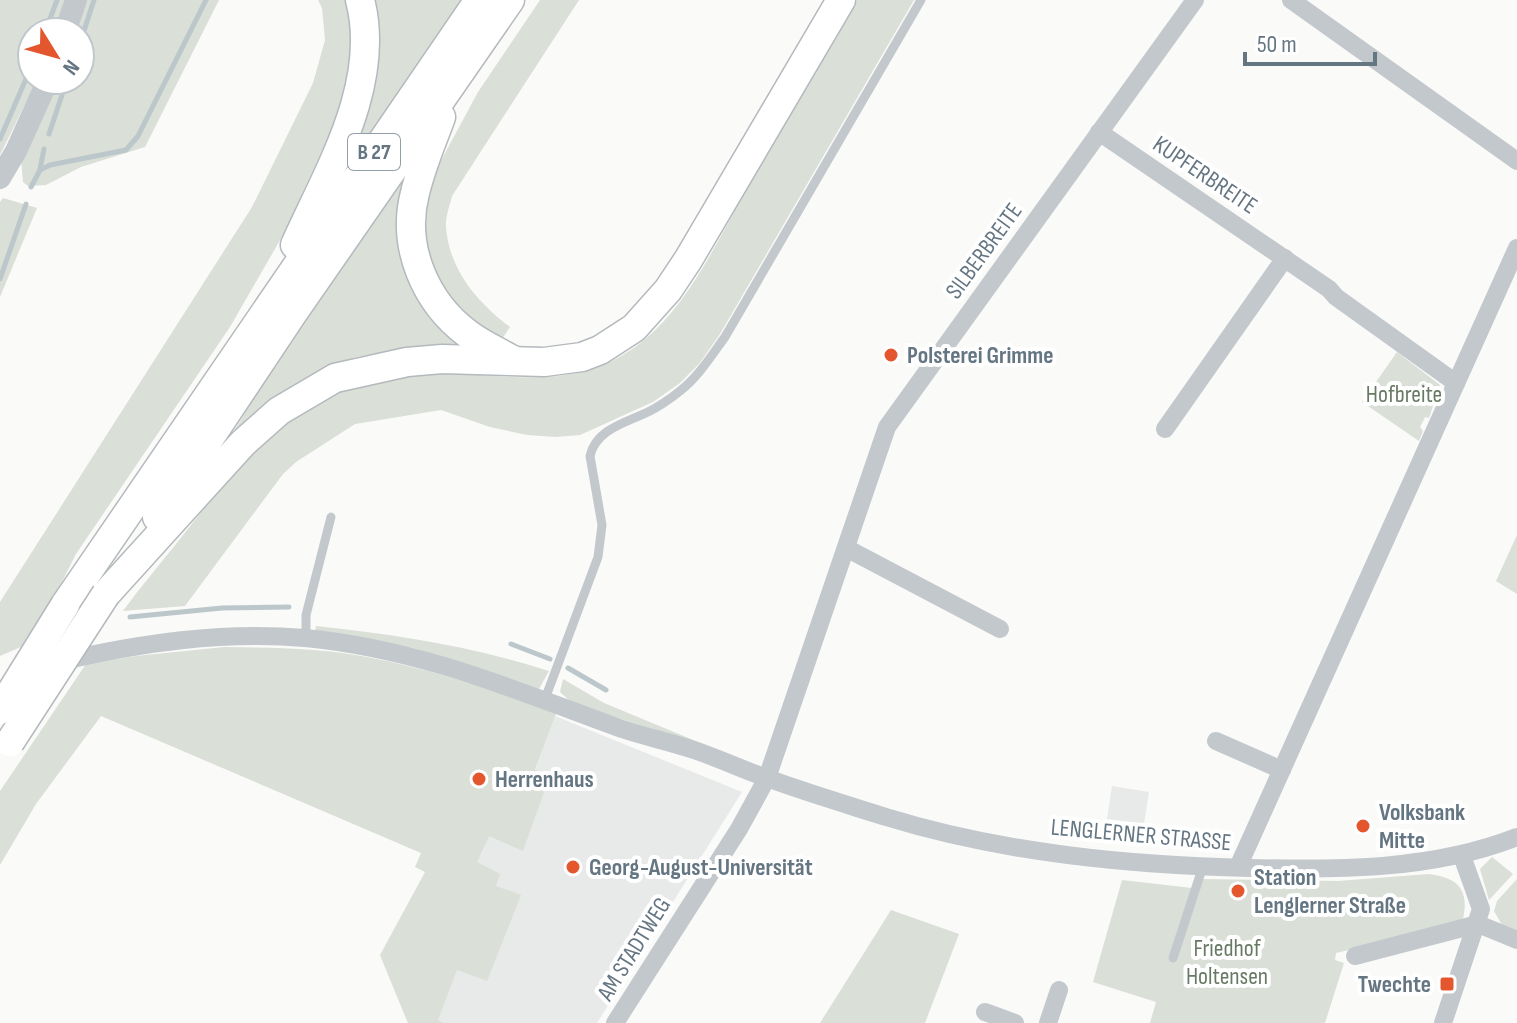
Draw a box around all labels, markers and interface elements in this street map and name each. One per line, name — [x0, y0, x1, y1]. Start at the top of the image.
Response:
north arrow — [16, 16, 96, 96]
scale bar — [1245, 16, 1375, 66]
text: 50 m — [1257, 30, 1297, 59]
text: N — [56, 54, 85, 80]
street label: KUPFERBREITE — [1147, 130, 1263, 220]
road number: B 27 — [348, 134, 400, 170]
street label: SILBERBREITE — [939, 197, 1029, 305]
place label: Polsterei Grimme — [907, 341, 1053, 370]
marker: Polsterei Grimme — [882, 346, 900, 364]
park label: Hofbreite — [1366, 380, 1442, 409]
place label: Herrenhaus — [495, 765, 594, 794]
marker: Herrenhaus — [470, 770, 488, 788]
place label: Volksbank Mitte — [1379, 798, 1465, 855]
street label: LENGLERNER STRASSE — [1050, 813, 1232, 857]
marker: Volksbank Mitte — [1354, 817, 1372, 835]
place label: Georg-August-Universität — [589, 853, 813, 882]
marker: Georg-August-Universität — [564, 858, 582, 876]
place label: Station Lenglerner Straße — [1254, 863, 1406, 920]
marker: Station Lenglerner Straße — [1229, 882, 1247, 900]
street label: AM STADTWEG — [590, 892, 677, 1007]
park label: Friedhof Holtensen — [1186, 934, 1268, 991]
place label: Twechte — [1358, 970, 1431, 999]
marker: Twechte — [1438, 975, 1456, 993]

